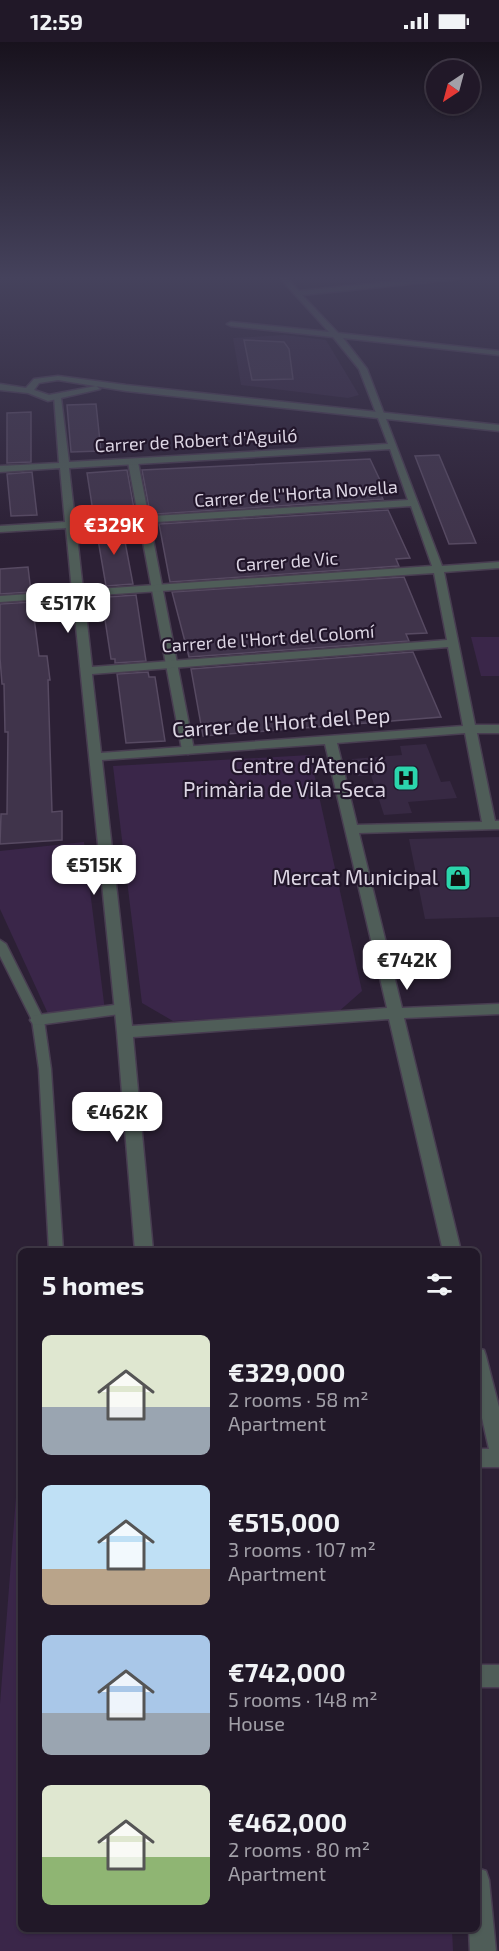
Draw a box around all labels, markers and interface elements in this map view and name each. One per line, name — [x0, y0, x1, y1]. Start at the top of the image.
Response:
text: 12:59 — [30, 8, 83, 34]
north arrow — [426, 60, 480, 114]
map controls — [426, 60, 480, 114]
street label: Carrer de Robert d'Aguiló — [94, 424, 298, 456]
street label: Carrer de l''Horta Novella — [193, 475, 398, 511]
pin: €329K — [72, 505, 156, 556]
text: €329K — [84, 512, 144, 536]
street label: Carrer de Vic — [235, 546, 339, 576]
pin: €517K — [26, 583, 110, 634]
text: €517K — [40, 590, 96, 614]
street label: Carrer de l'Hort del Colomí — [161, 620, 376, 656]
street label: Carrer de l'Hort del Pep — [171, 701, 391, 742]
place label: Centre d'Atenció Primària de Vila-Seca — [183, 752, 386, 801]
hospital icon: Centre d'Atenció Primària de Vila-Seca — [391, 763, 421, 793]
pin: €515K — [52, 845, 136, 896]
text: €515K — [66, 852, 122, 876]
shop icon: Mercat Municipal — [443, 863, 473, 893]
place label: Mercat Municipal — [272, 864, 439, 889]
pin: €742K — [365, 940, 449, 991]
text: €742K — [377, 947, 437, 971]
pin: €462K — [75, 1092, 159, 1143]
text: €462K — [86, 1099, 148, 1123]
icon: filters — [423, 1268, 456, 1301]
text: 5 homes — [42, 1269, 144, 1300]
text: €329,000 — [228, 1356, 345, 1387]
icon: home — [90, 1359, 162, 1431]
text: 2 rooms · 58 m² — [228, 1387, 369, 1411]
text: Apartment — [228, 1411, 326, 1435]
text: €515,000 — [228, 1506, 340, 1537]
icon: home — [90, 1509, 162, 1581]
text: 3 rooms · 107 m² — [228, 1537, 376, 1561]
text: Apartment — [228, 1561, 326, 1585]
text: €742,000 — [228, 1656, 346, 1687]
icon: home — [90, 1659, 162, 1731]
text: 5 rooms · 148 m² — [228, 1687, 378, 1711]
text: House — [228, 1711, 285, 1735]
text: €462,000 — [228, 1806, 347, 1837]
icon: home — [90, 1809, 162, 1881]
text: 2 rooms · 80 m² — [228, 1837, 370, 1861]
text: Apartment — [228, 1861, 326, 1885]

